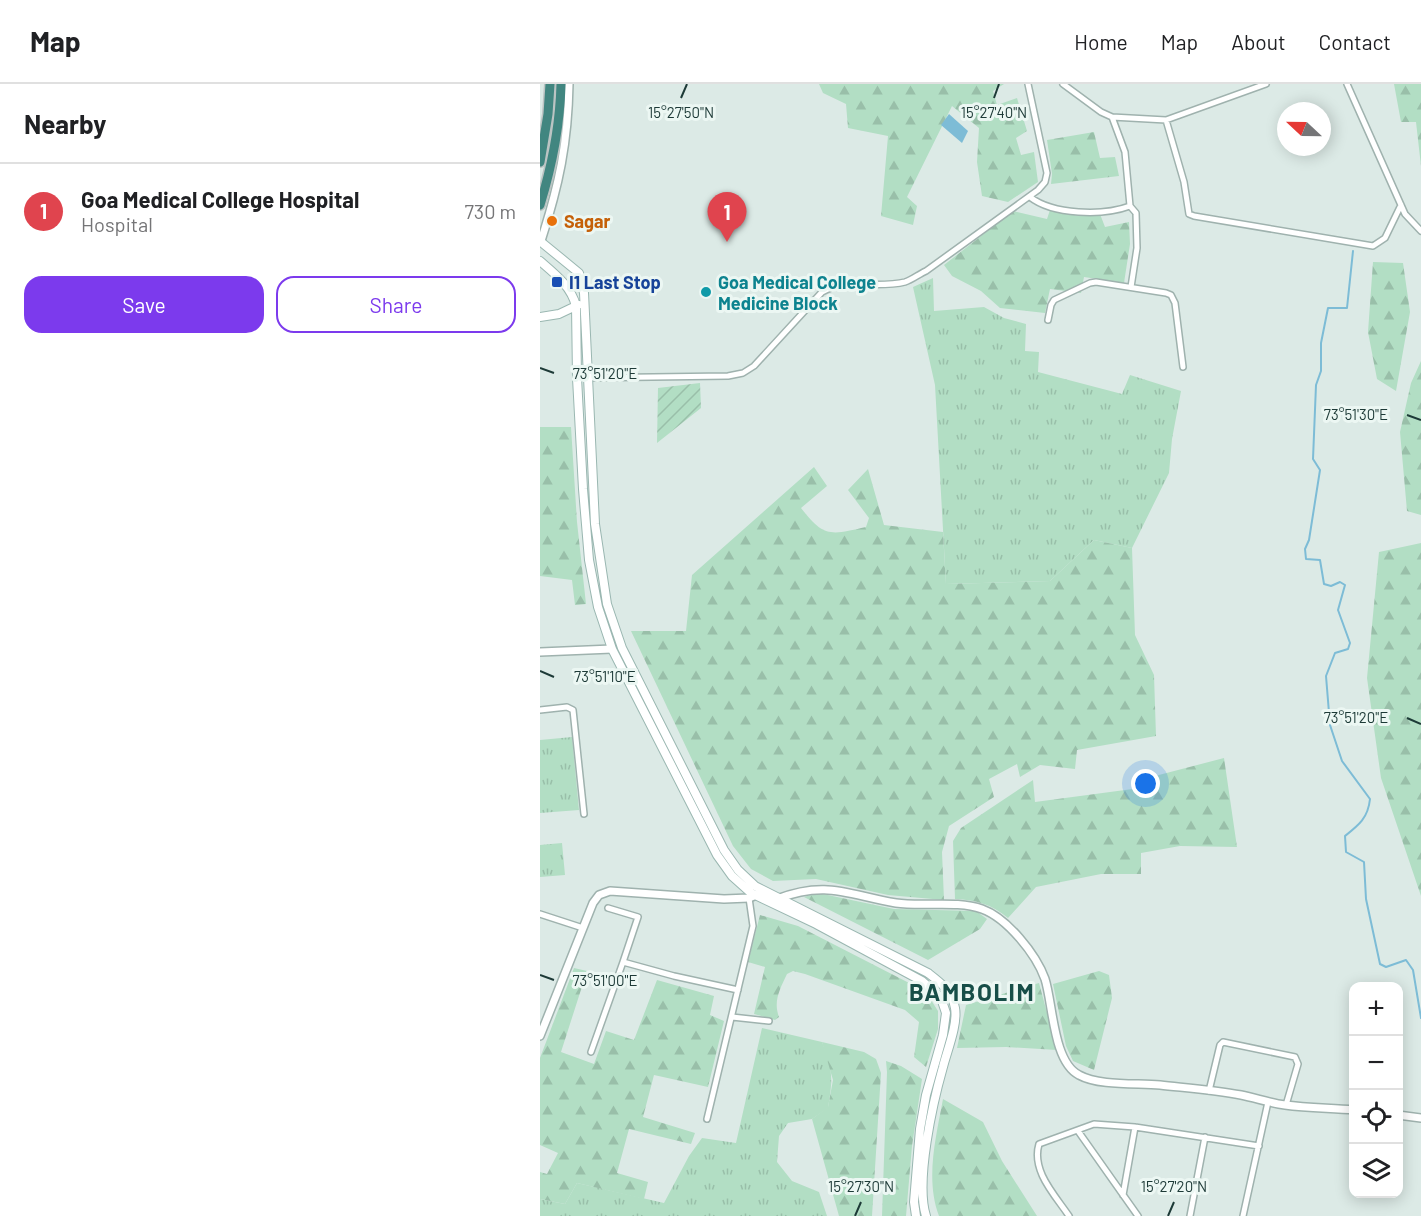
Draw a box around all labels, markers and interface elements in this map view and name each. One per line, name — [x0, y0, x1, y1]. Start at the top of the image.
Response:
text: Map — [30, 24, 81, 58]
text: Home — [1074, 29, 1128, 54]
text: Map — [1161, 29, 1198, 54]
text: About — [1231, 29, 1286, 54]
text: Contact — [1319, 29, 1391, 54]
north arrow — [1277, 102, 1331, 156]
text: 15°27'50"N — [648, 103, 714, 121]
text: 15°27'40"N — [961, 103, 1027, 121]
text: Nearby — [24, 108, 106, 139]
text: Goa Medical College Hospital — [81, 186, 359, 212]
pin: 1 — [708, 192, 747, 242]
text: 1 — [40, 199, 47, 223]
text: 730 m — [464, 199, 516, 223]
place label: Sagar — [564, 210, 611, 232]
text: Hospital — [81, 212, 153, 236]
marker: Sagar — [545, 214, 559, 228]
place label: I1 Last Stop — [569, 271, 661, 293]
place label: Goa Medical College Medicine Block — [718, 271, 876, 314]
marker: I1 Last Stop — [550, 275, 564, 289]
button: Save — [24, 276, 264, 333]
button: Share — [276, 276, 516, 333]
marker: Goa Medical College Medicine Block — [699, 285, 713, 299]
text: 73°51'20"E — [573, 364, 637, 382]
text: 73°51'30"E — [1324, 405, 1388, 423]
text: 73°51'10"E — [574, 667, 636, 685]
text: 73°51'20"E — [1324, 708, 1388, 726]
your location — [1131, 769, 1160, 798]
text: 73°51'00"E — [572, 971, 638, 989]
district label: BAMBOLIM — [909, 977, 1035, 1006]
map controls — [1349, 982, 1403, 1198]
button: + — [1349, 982, 1403, 1036]
button: − — [1349, 1036, 1403, 1090]
button: locate — [1349, 1090, 1403, 1144]
button: layers — [1349, 1144, 1403, 1198]
text: 15°27'30"N — [828, 1177, 894, 1195]
text: 15°27'20"N — [1141, 1177, 1207, 1195]

